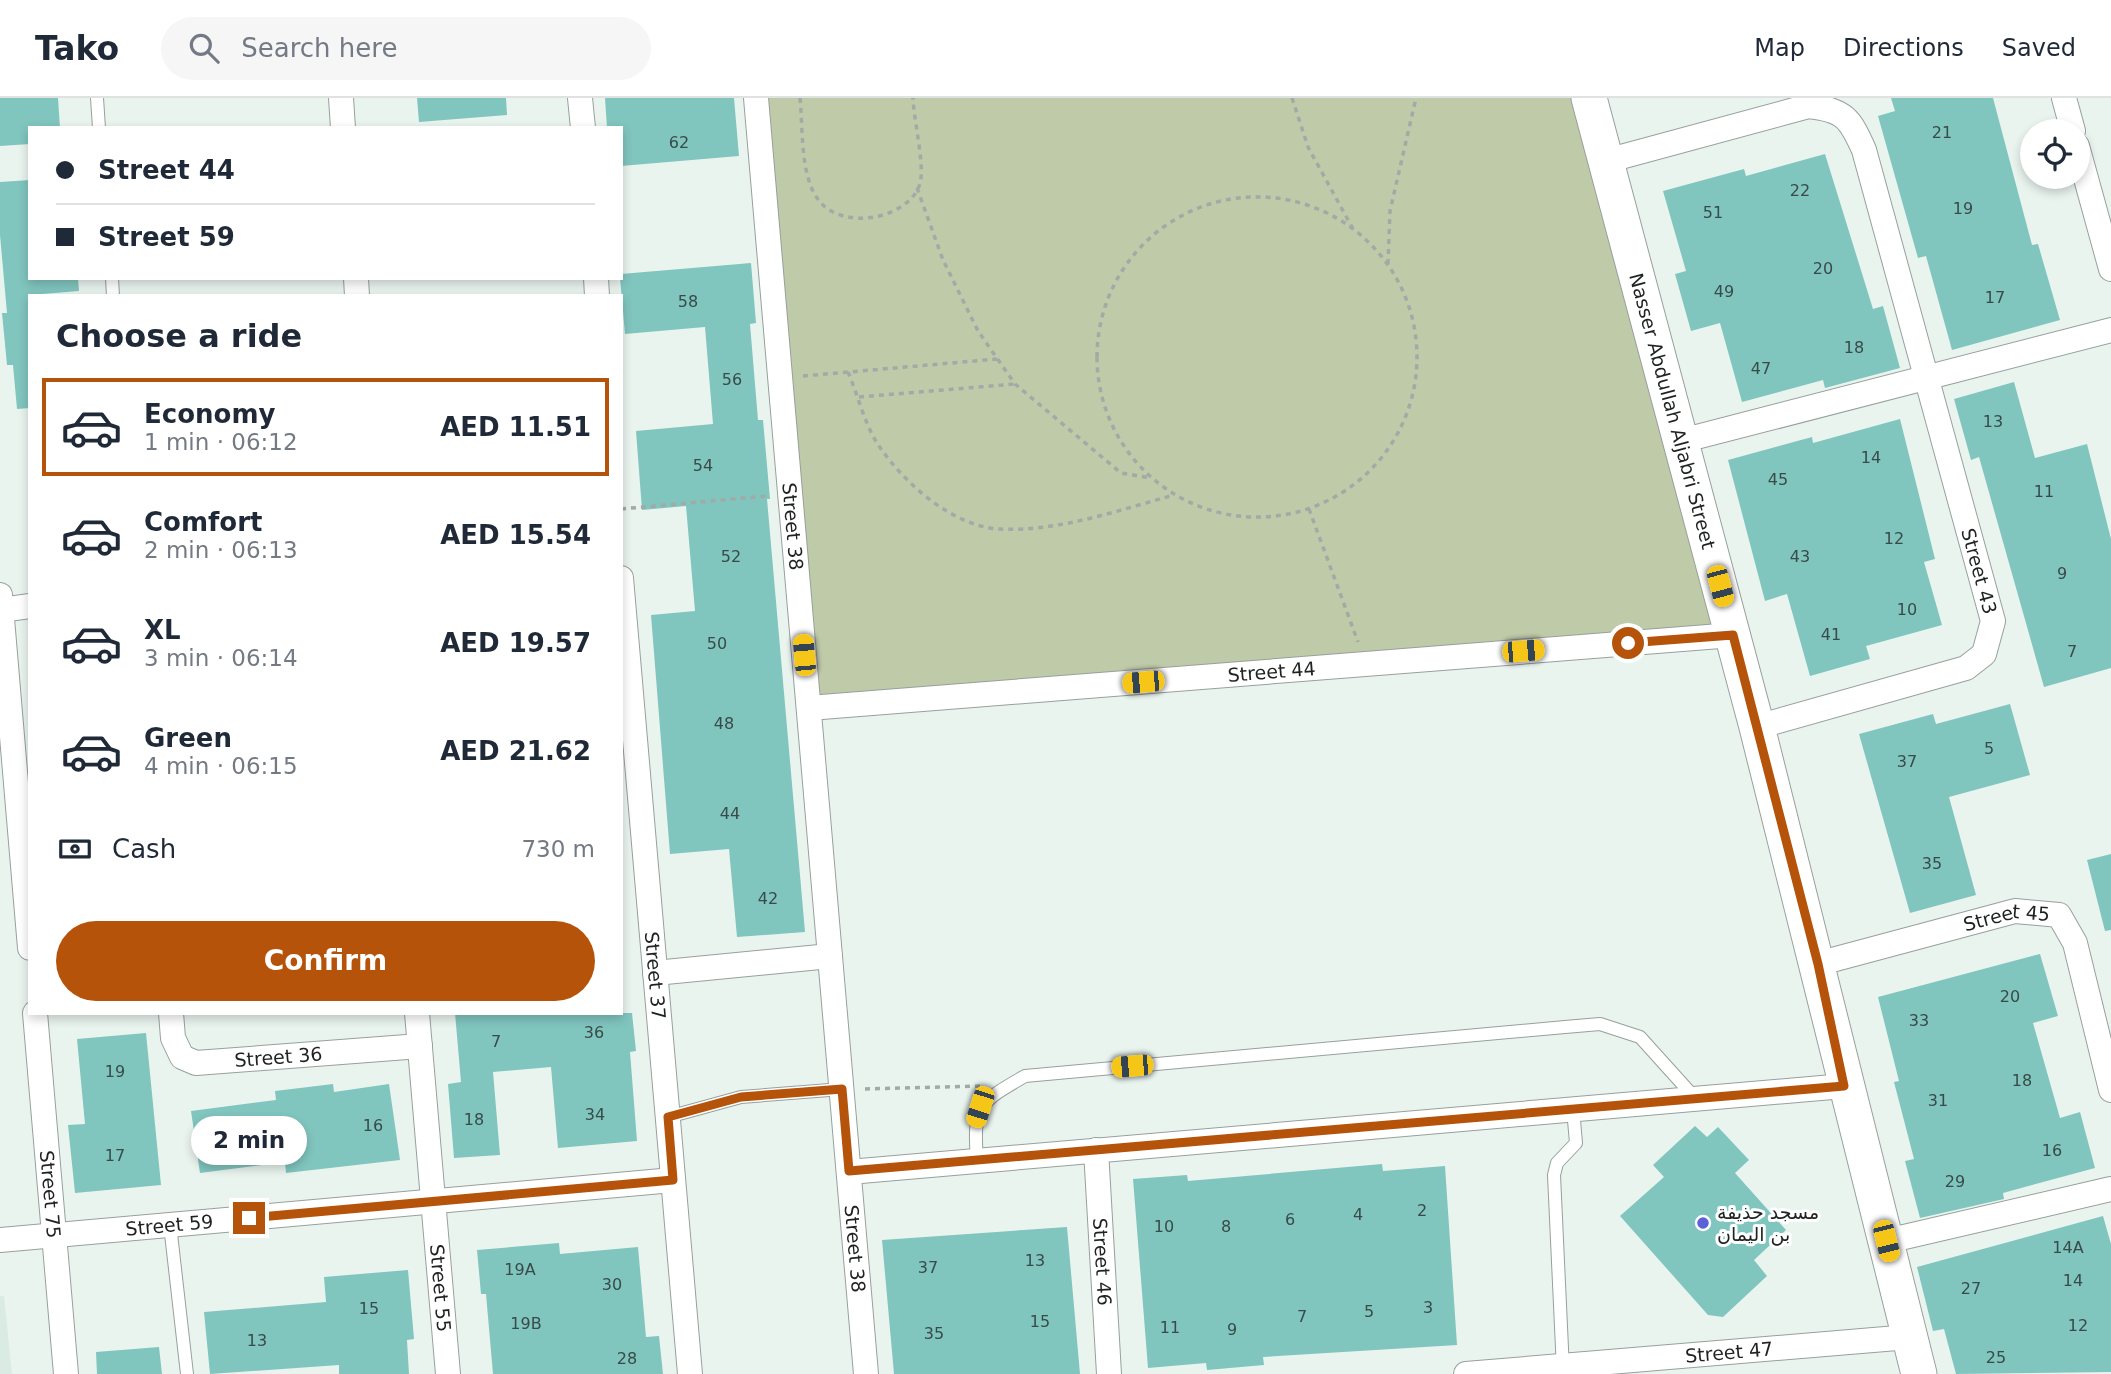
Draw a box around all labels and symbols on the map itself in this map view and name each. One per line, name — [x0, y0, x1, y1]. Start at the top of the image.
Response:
house number: 21 — [1932, 123, 1952, 142]
house number: 62 — [669, 133, 689, 152]
house number: 22 — [1790, 181, 1810, 200]
house number: 19 — [1953, 199, 1973, 218]
house number: 51 — [1703, 203, 1723, 222]
house number: 20 — [1813, 259, 1833, 278]
street label: Nasser Abdullah Aljabri Street — [1625, 271, 1720, 552]
house number: 49 — [1714, 282, 1734, 301]
house number: 17 — [1985, 288, 2005, 307]
house number: 58 — [678, 292, 698, 311]
house number: 18 — [1844, 338, 1864, 357]
house number: 47 — [1751, 359, 1771, 378]
house number: 56 — [722, 370, 742, 389]
house number: 13 — [1983, 412, 2003, 431]
house number: 14 — [1861, 448, 1881, 467]
house number: 54 — [693, 456, 713, 475]
house number: 45 — [1768, 470, 1788, 489]
street label: Street 38 — [778, 482, 808, 571]
house number: 11 — [2034, 482, 2054, 501]
street label: Street 43 — [1957, 526, 2002, 617]
house number: 12 — [1884, 529, 1904, 548]
house number: 52 — [721, 547, 741, 566]
house number: 43 — [1790, 547, 1810, 566]
car — [1705, 563, 1736, 609]
house number: 9 — [2057, 564, 2067, 583]
house number: 10 — [1897, 600, 1917, 619]
house number: 41 — [1821, 625, 1841, 644]
route start — [1612, 627, 1644, 659]
car — [792, 633, 817, 677]
house number: 50 — [707, 634, 727, 653]
car — [1502, 639, 1545, 663]
house number: 7 — [2067, 642, 2077, 661]
street label: Street 44 — [1227, 657, 1316, 686]
car — [1122, 670, 1165, 694]
house number: 48 — [714, 714, 734, 733]
house number: 5 — [1984, 739, 1994, 758]
house number: 37 — [1897, 752, 1917, 771]
house number: 44 — [720, 804, 740, 823]
house number: 35 — [1922, 854, 1942, 873]
house number: 42 — [758, 889, 778, 908]
street label: Street 45 — [1961, 900, 2051, 935]
street label: Street 37 — [641, 931, 670, 1020]
house number: 20 — [2000, 987, 2020, 1006]
house number: 33 — [1909, 1011, 1929, 1030]
house number: 36 — [584, 1023, 604, 1042]
house number: 7 — [491, 1032, 501, 1051]
street label: Street 36 — [234, 1042, 323, 1071]
car — [1111, 1054, 1154, 1078]
house number: 19 — [105, 1062, 125, 1081]
house number: 18 — [2012, 1071, 2032, 1090]
car — [964, 1084, 997, 1130]
house number: 31 — [1928, 1091, 1948, 1110]
house number: 34 — [585, 1105, 605, 1124]
house number: 18 — [464, 1110, 484, 1129]
callout: 2 min — [191, 1116, 307, 1166]
house number: 16 — [363, 1116, 383, 1135]
house number: 16 — [2042, 1141, 2062, 1160]
house number: 17 — [105, 1146, 125, 1165]
street label: Street 75 — [36, 1150, 65, 1239]
house number: 29 — [1945, 1172, 1965, 1191]
house number: 2 — [1417, 1201, 1427, 1220]
place label: مسجد حذيفة بن اليمان — [1717, 1201, 1819, 1246]
route end — [233, 1202, 265, 1234]
street label: Street 38 — [840, 1204, 870, 1294]
house number: 4 — [1353, 1205, 1363, 1224]
street label: Street 59 — [125, 1210, 214, 1240]
house number: 6 — [1285, 1210, 1295, 1229]
marker: مسجد حذيفة بن اليمان — [1695, 1215, 1711, 1231]
street label: Street 46 — [1089, 1217, 1116, 1306]
house number: 10 — [1154, 1217, 1174, 1236]
house number: 8 — [1221, 1217, 1231, 1236]
car — [1871, 1218, 1902, 1264]
house number: 14A — [2052, 1238, 2084, 1257]
street label: Street 55 — [426, 1243, 455, 1333]
house number: 13 — [1025, 1251, 1045, 1270]
house number: 37 — [918, 1258, 938, 1277]
house number: 19A — [504, 1260, 536, 1279]
house number: 14 — [2063, 1271, 2083, 1290]
house number: 30 — [602, 1275, 622, 1294]
house number: 27 — [1961, 1279, 1981, 1298]
house number: 3 — [1423, 1298, 1433, 1317]
house number: 15 — [359, 1299, 379, 1318]
house number: 5 — [1364, 1302, 1374, 1321]
house number: 7 — [1297, 1307, 1307, 1326]
house number: 15 — [1030, 1312, 1050, 1331]
house number: 19B — [510, 1314, 542, 1333]
house number: 12 — [2068, 1316, 2088, 1335]
house number: 11 — [1160, 1318, 1180, 1337]
house number: 9 — [1227, 1320, 1237, 1339]
house number: 35 — [924, 1324, 944, 1343]
house number: 13 — [247, 1331, 267, 1350]
street label: Street 47 — [1684, 1337, 1774, 1367]
house number: 25 — [1986, 1348, 2006, 1367]
house number: 28 — [617, 1349, 637, 1368]

